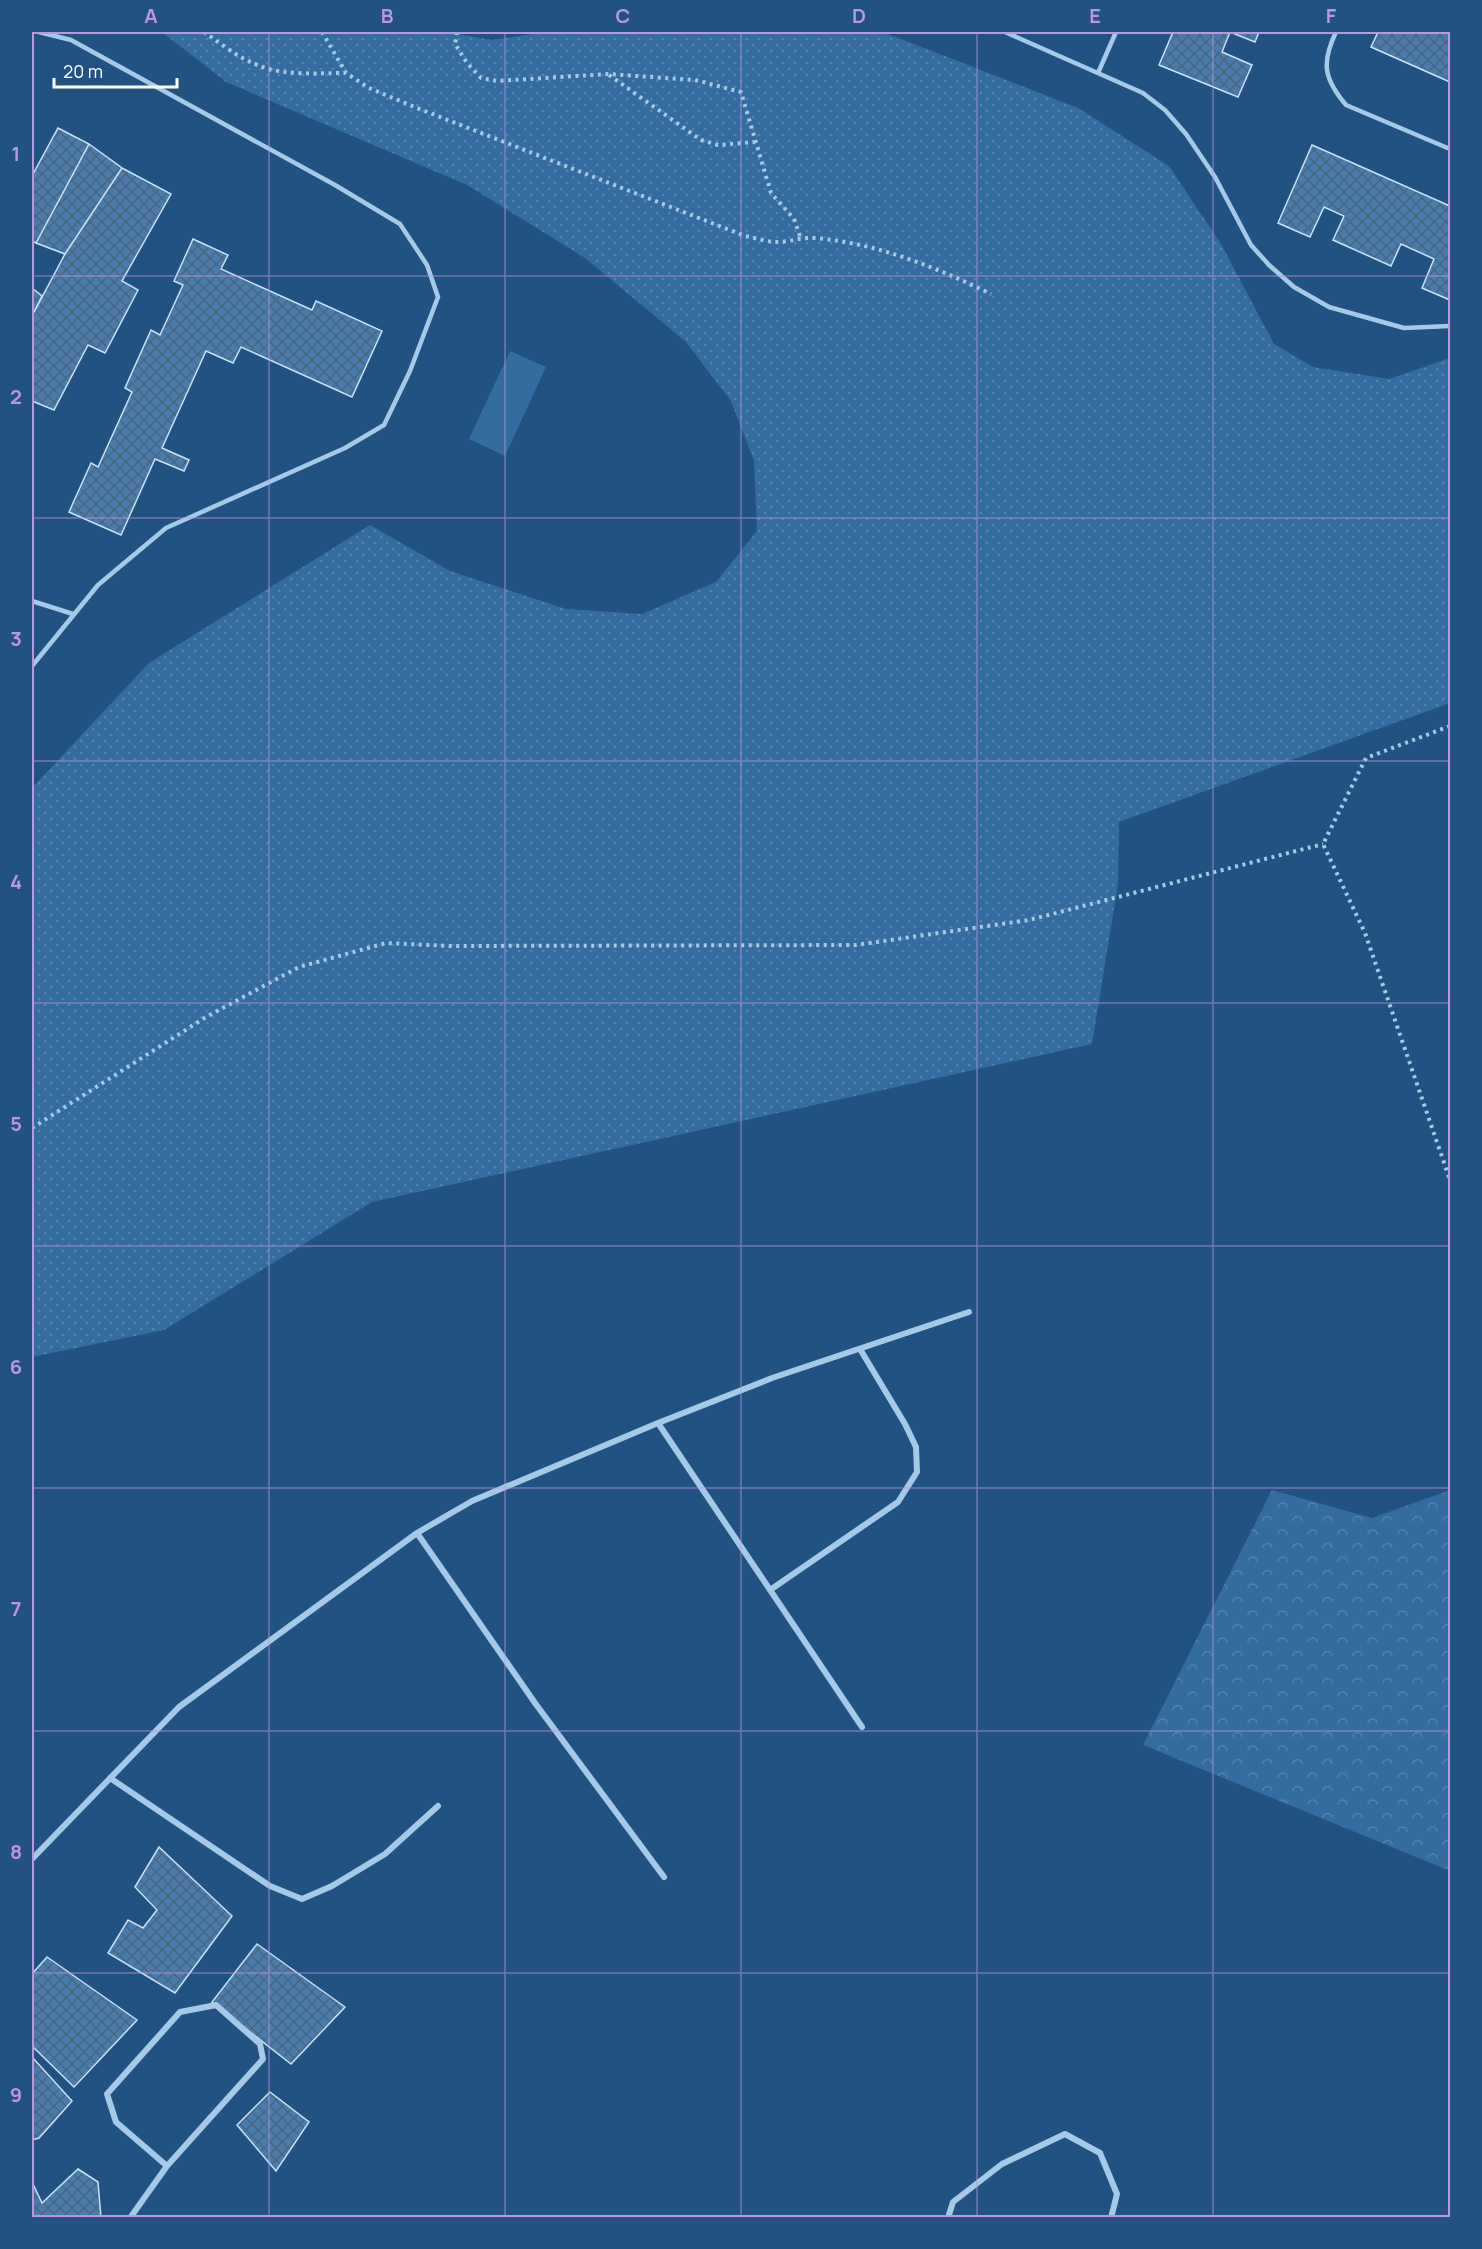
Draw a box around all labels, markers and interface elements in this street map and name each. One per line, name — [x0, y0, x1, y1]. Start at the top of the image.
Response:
text: A — [144, 2, 158, 29]
text: B — [381, 2, 394, 29]
text: C — [616, 2, 630, 29]
text: D — [852, 2, 866, 29]
text: E — [1089, 2, 1101, 29]
text: F — [1326, 2, 1337, 29]
scale bar — [54, 51, 177, 89]
text: 20 m — [63, 59, 103, 83]
text: 1 — [12, 140, 20, 167]
text: 2 — [10, 383, 22, 410]
text: 3 — [10, 625, 22, 652]
text: 4 — [10, 868, 22, 895]
text: 5 — [10, 1110, 22, 1137]
text: 6 — [10, 1353, 22, 1380]
text: 7 — [11, 1595, 21, 1622]
text: 8 — [10, 1838, 22, 1865]
text: 9 — [10, 2081, 22, 2108]

